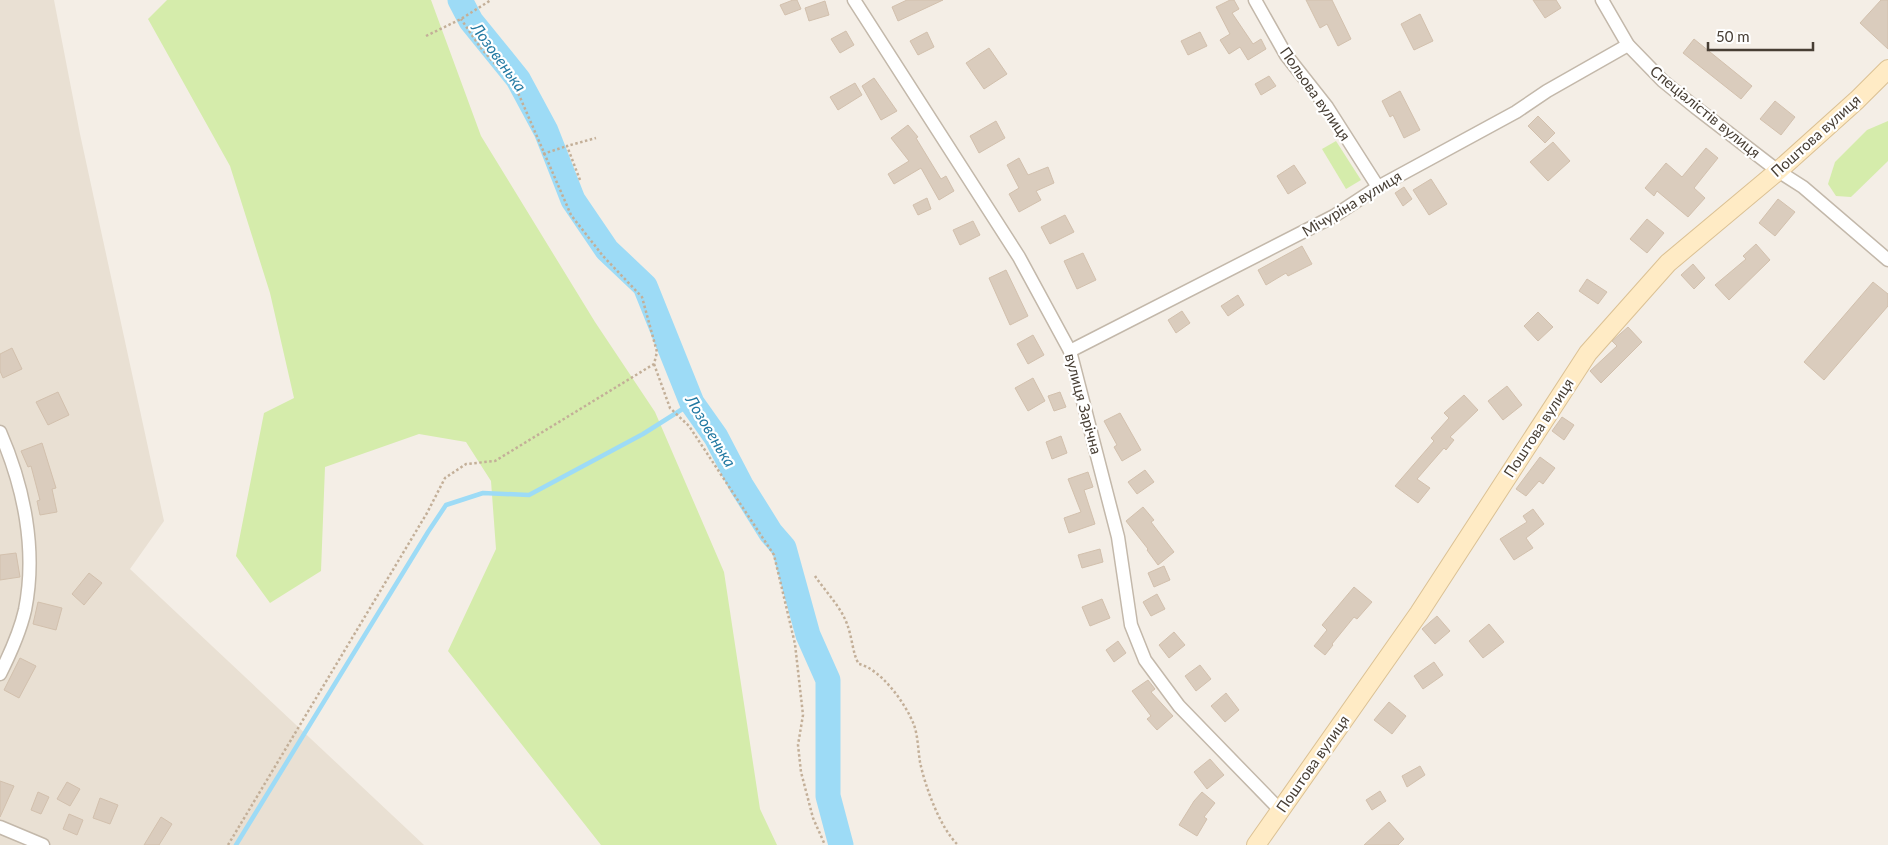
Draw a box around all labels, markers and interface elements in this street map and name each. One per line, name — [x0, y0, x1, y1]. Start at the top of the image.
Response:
water label: Лозовенька — [467, 18, 531, 95]
scale bar — [1708, 20, 1813, 52]
text: 50 m — [1716, 27, 1750, 45]
street label: Польова вулиця — [1277, 43, 1355, 144]
street label: Спеціалістів вулиця — [1647, 61, 1764, 161]
street label: Поштова вулиця — [1767, 90, 1864, 180]
street label: Мічуріна вулиця — [1299, 166, 1404, 240]
street label: вулиця Зарічна — [1062, 351, 1106, 456]
street label: Поштова вулиця — [1499, 375, 1577, 480]
water label: Лозовенька — [682, 390, 740, 470]
street label: Поштова вулиця — [1272, 711, 1352, 815]

